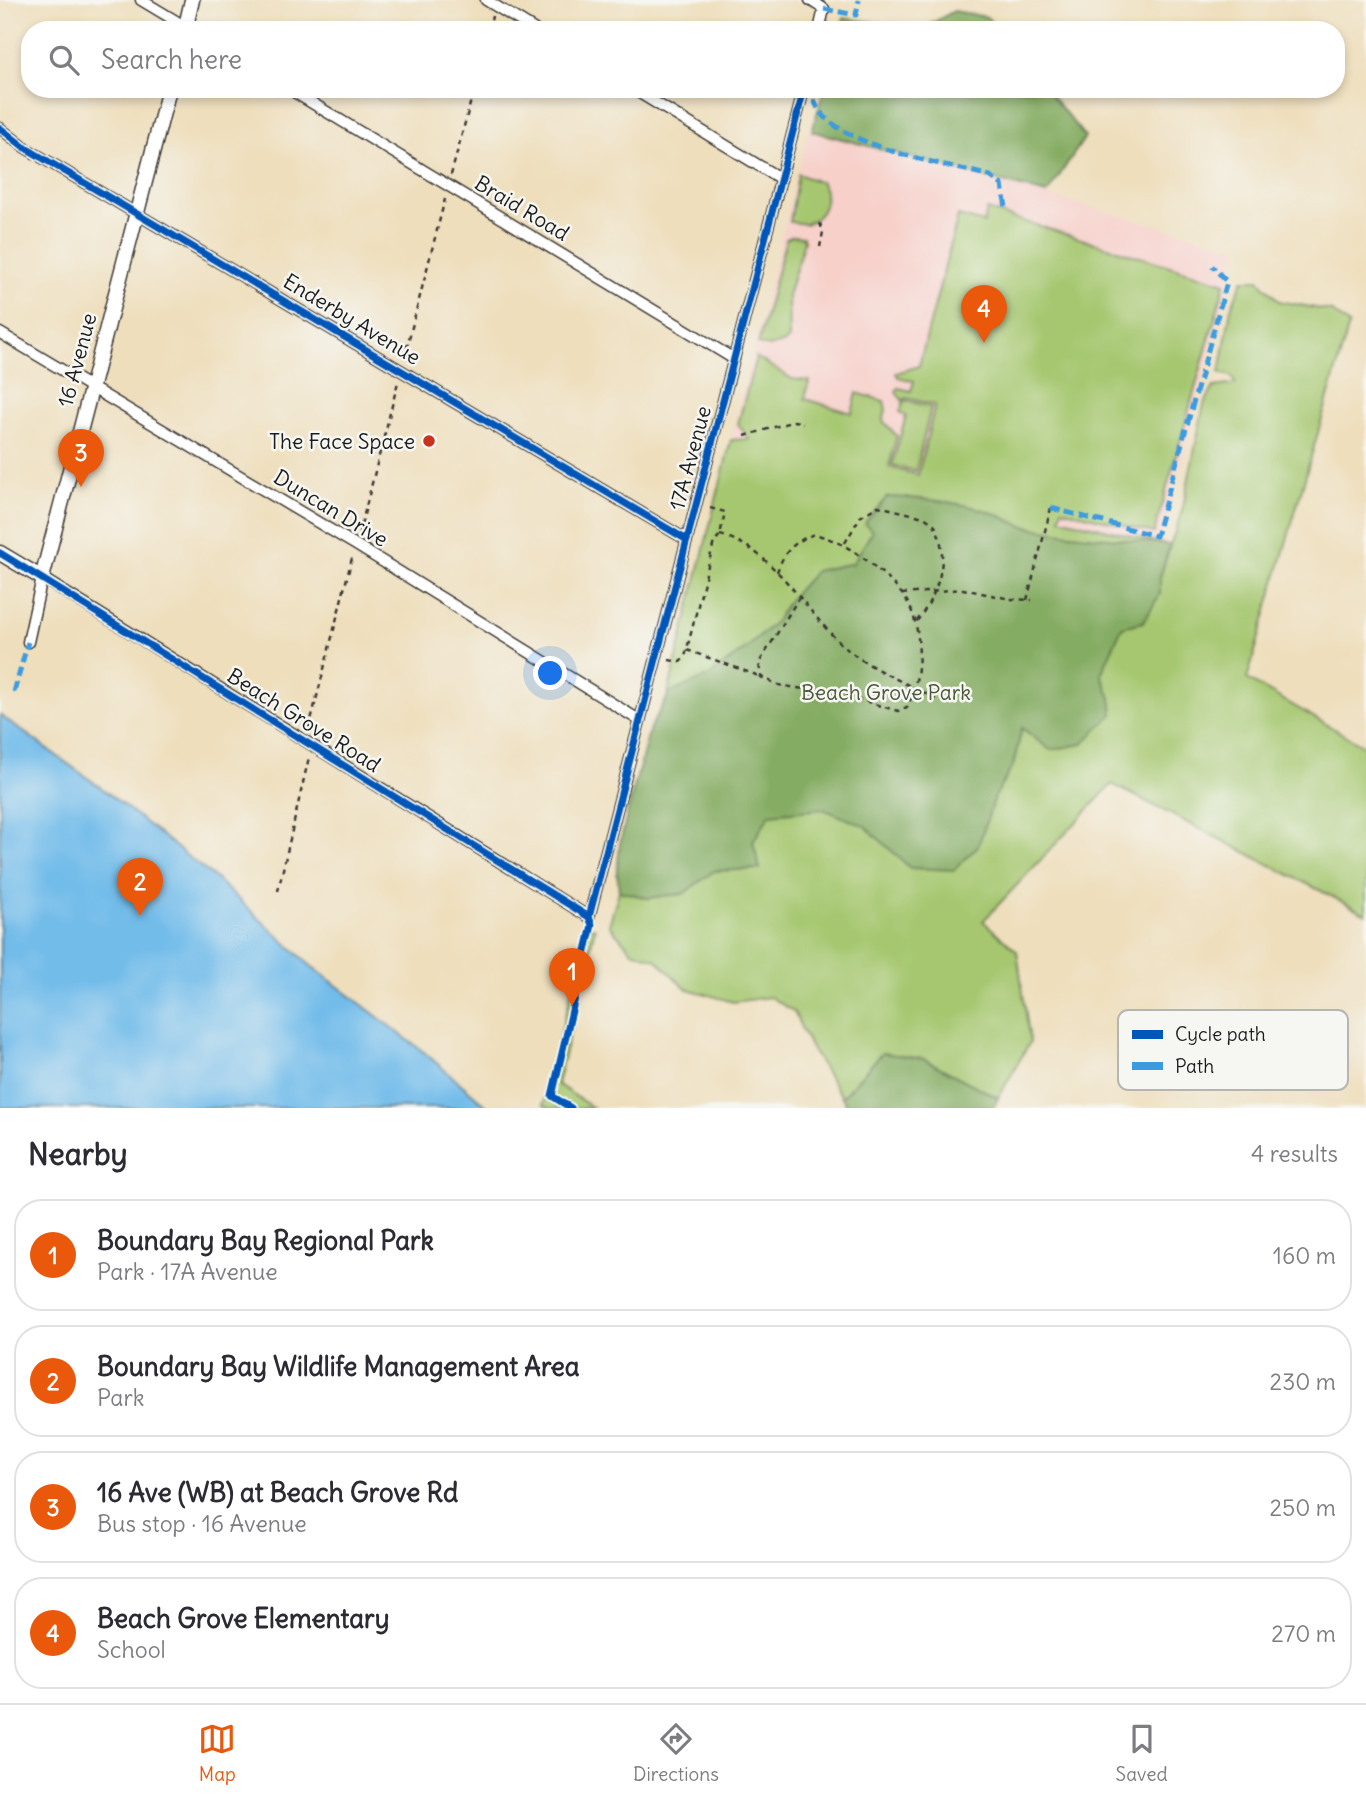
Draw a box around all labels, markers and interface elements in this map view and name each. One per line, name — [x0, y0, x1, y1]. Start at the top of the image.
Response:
search box — [21, 21, 1345, 98]
icon: search — [45, 41, 83, 79]
text: Search here — [101, 43, 242, 76]
street label: Braid Road — [470, 169, 574, 247]
street label: Enderby Avenue — [278, 267, 426, 371]
pin: 4 — [961, 285, 1007, 343]
street label: 16 Avenue — [52, 310, 102, 410]
street label: 17A Avenue — [663, 403, 717, 513]
place label: The Face Space — [269, 428, 415, 455]
pin: 3 — [58, 429, 104, 487]
marker: The Face Space — [421, 433, 437, 449]
street label: Duncan Drive — [269, 463, 393, 553]
your location — [533, 656, 567, 690]
street label: Beach Grove Road — [222, 662, 386, 778]
park label: Beach Grove Park — [801, 679, 971, 706]
pin: 2 — [117, 858, 163, 916]
pin: 1 — [549, 948, 595, 1006]
legend — [1118, 1010, 1348, 1090]
text: Cycle path — [1175, 1022, 1266, 1046]
text: Path — [1175, 1054, 1214, 1078]
text: Nearby — [28, 1135, 128, 1173]
text: 4 results — [1251, 1139, 1338, 1168]
text: Boundary Bay Regional Park — [97, 1224, 434, 1257]
text: 1 — [48, 1241, 58, 1270]
text: 160 m — [1273, 1241, 1336, 1270]
text: Park · 17A Avenue — [97, 1257, 278, 1286]
text: Boundary Bay Wildlife Management Area — [97, 1350, 580, 1383]
text: 2 — [47, 1367, 59, 1396]
text: 230 m — [1270, 1367, 1336, 1396]
text: Park — [97, 1383, 145, 1412]
text: 16 Ave (WB) at Beach Grove Rd — [97, 1476, 458, 1509]
text: 3 — [46, 1493, 60, 1522]
text: 250 m — [1269, 1493, 1336, 1522]
text: Bus stop · 16 Avenue — [97, 1509, 307, 1538]
text: Beach Grove Elementary — [97, 1602, 390, 1635]
text: 4 — [46, 1619, 60, 1648]
text: 270 m — [1271, 1619, 1336, 1648]
text: School — [97, 1635, 166, 1664]
tab: Map — [198, 1720, 236, 1786]
tab: Directions — [633, 1720, 719, 1786]
tab: Saved — [1116, 1720, 1168, 1786]

